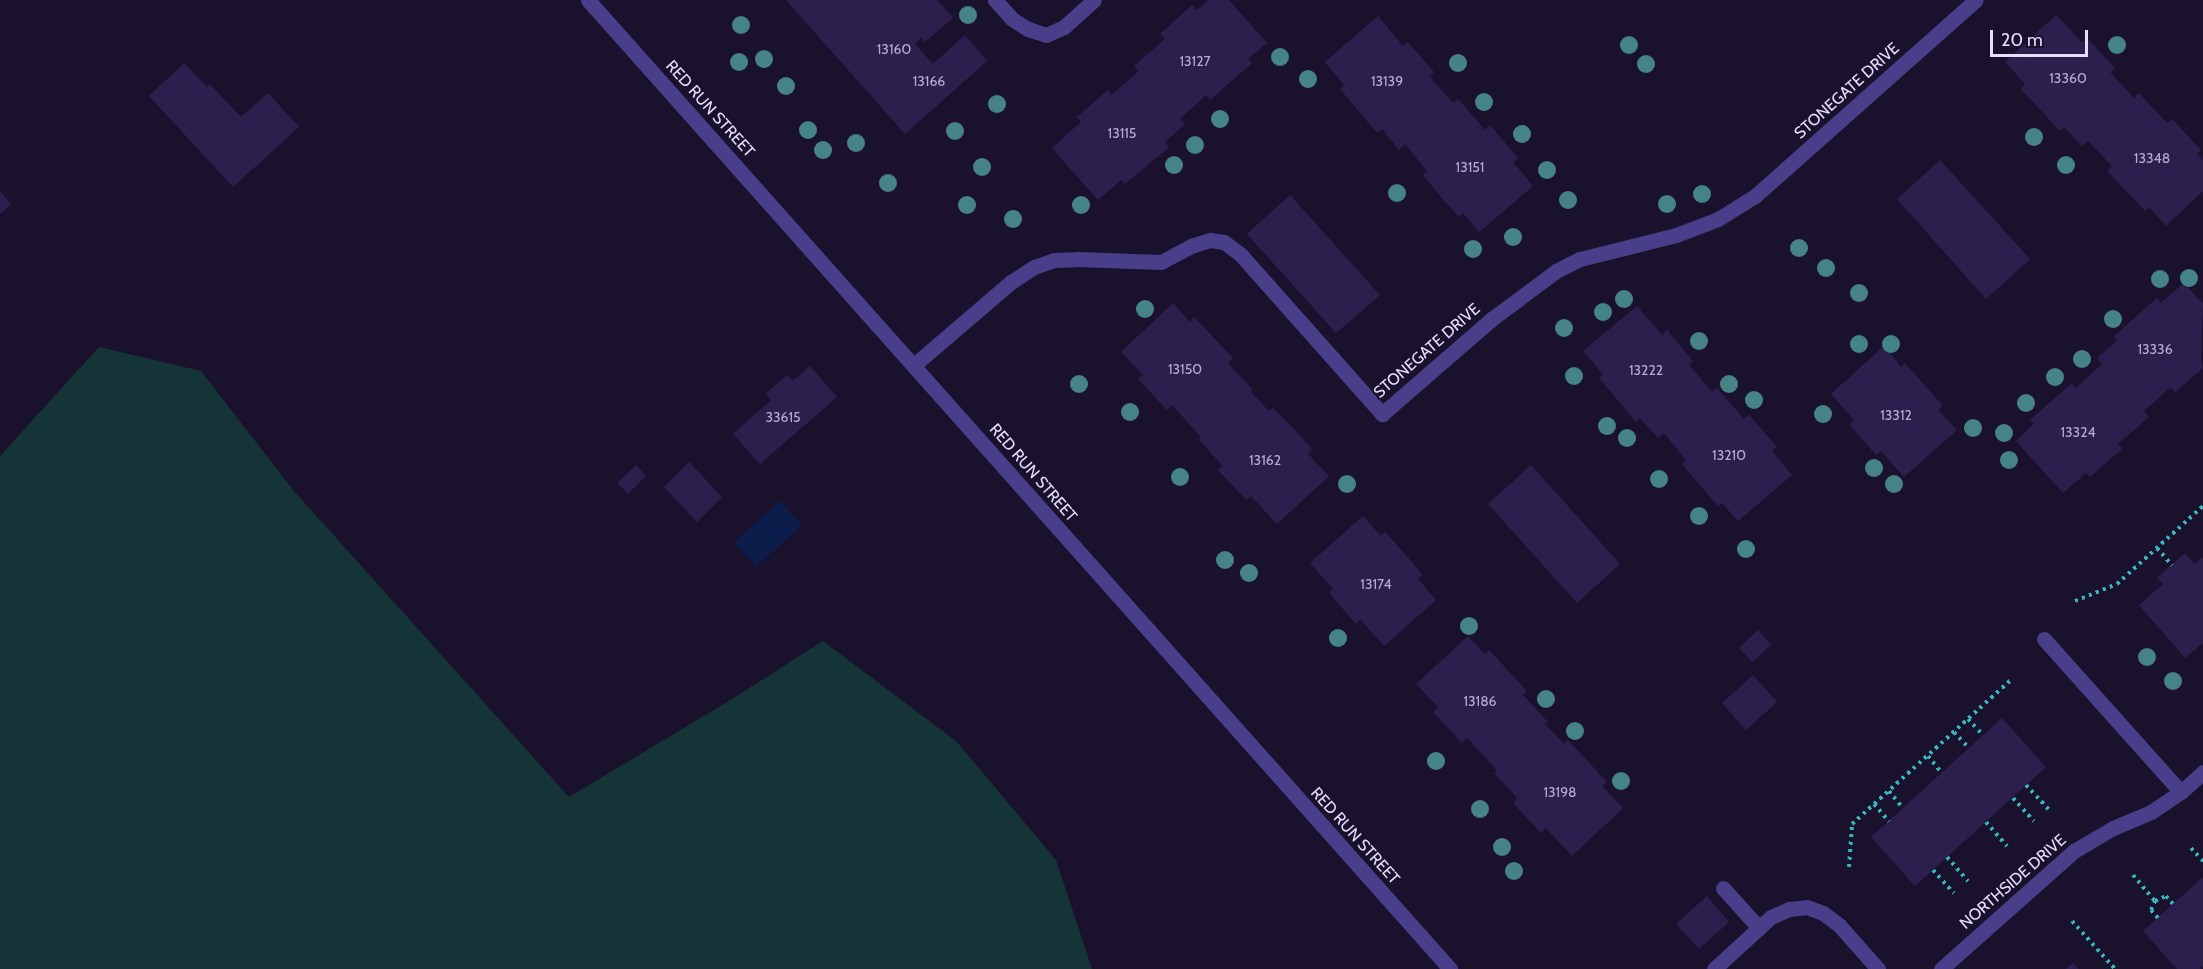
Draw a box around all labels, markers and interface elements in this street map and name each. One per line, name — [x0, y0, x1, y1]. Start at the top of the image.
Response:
scale bar — [1993, 18, 2090, 56]
text: 20 m — [2001, 29, 2043, 51]
street label: STONEGATE DRIVE — [1791, 39, 1903, 143]
house number: 13160 — [877, 41, 911, 57]
house number: 13127 — [1179, 53, 1211, 69]
street label: RED RUN STREET — [662, 57, 758, 161]
house number: 13360 — [2049, 70, 2087, 86]
house number: 13166 — [913, 73, 945, 89]
house number: 13139 — [1371, 73, 1403, 89]
house number: 13115 — [1108, 125, 1136, 141]
house number: 13348 — [2134, 150, 2170, 166]
house number: 13151 — [1456, 159, 1484, 175]
street label: STONEGATE DRIVE — [1370, 300, 1484, 402]
house number: 13336 — [2137, 341, 2173, 357]
house number: 13150 — [1168, 361, 1202, 377]
house number: 13222 — [1629, 362, 1663, 378]
house number: 13312 — [1880, 407, 1912, 423]
house number: 33615 — [765, 409, 801, 425]
street label: RED RUN STREET — [985, 420, 1081, 526]
house number: 13324 — [2060, 424, 2096, 440]
house number: 13210 — [1712, 447, 1746, 463]
house number: 13162 — [1249, 452, 1281, 468]
house number: 13174 — [1360, 576, 1392, 592]
house number: 13186 — [1463, 693, 1497, 709]
street label: RED RUN STREET — [1307, 784, 1403, 888]
house number: 13198 — [1543, 784, 1577, 800]
street label: NORTHSIDE DRIVE — [1956, 831, 2070, 933]

